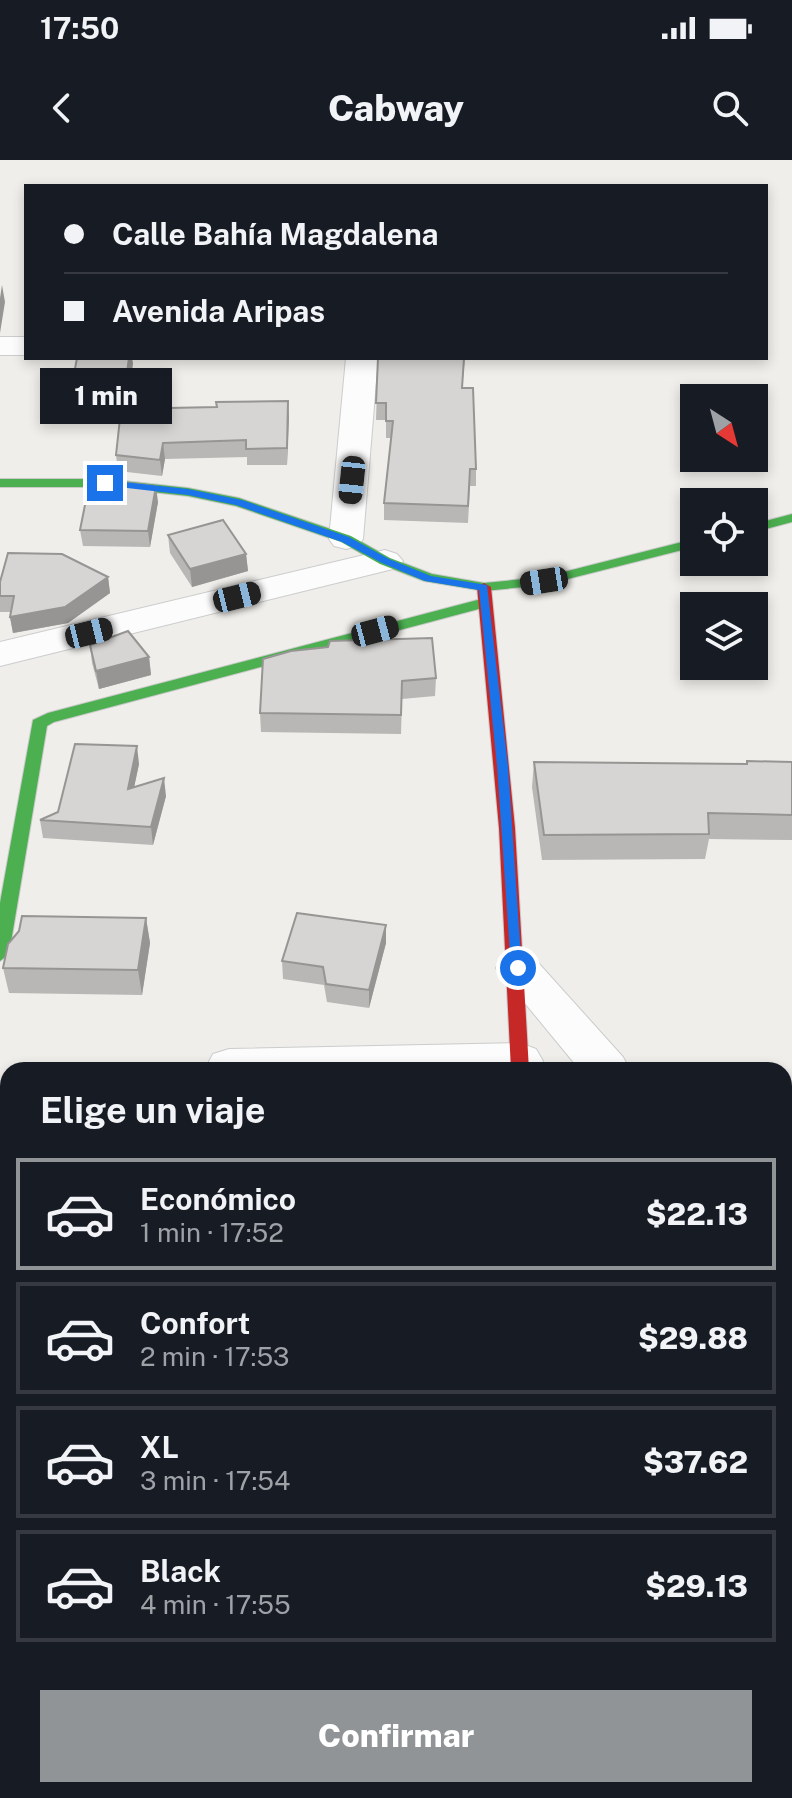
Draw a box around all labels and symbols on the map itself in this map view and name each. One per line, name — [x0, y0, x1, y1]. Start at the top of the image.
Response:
callout: 1 min — [39, 367, 171, 423]
north arrow — [680, 384, 768, 472]
car — [338, 455, 366, 505]
route end — [87, 465, 123, 501]
car — [518, 565, 570, 597]
car — [211, 580, 263, 614]
car — [349, 613, 401, 649]
car — [63, 616, 115, 650]
route start — [500, 950, 536, 986]

